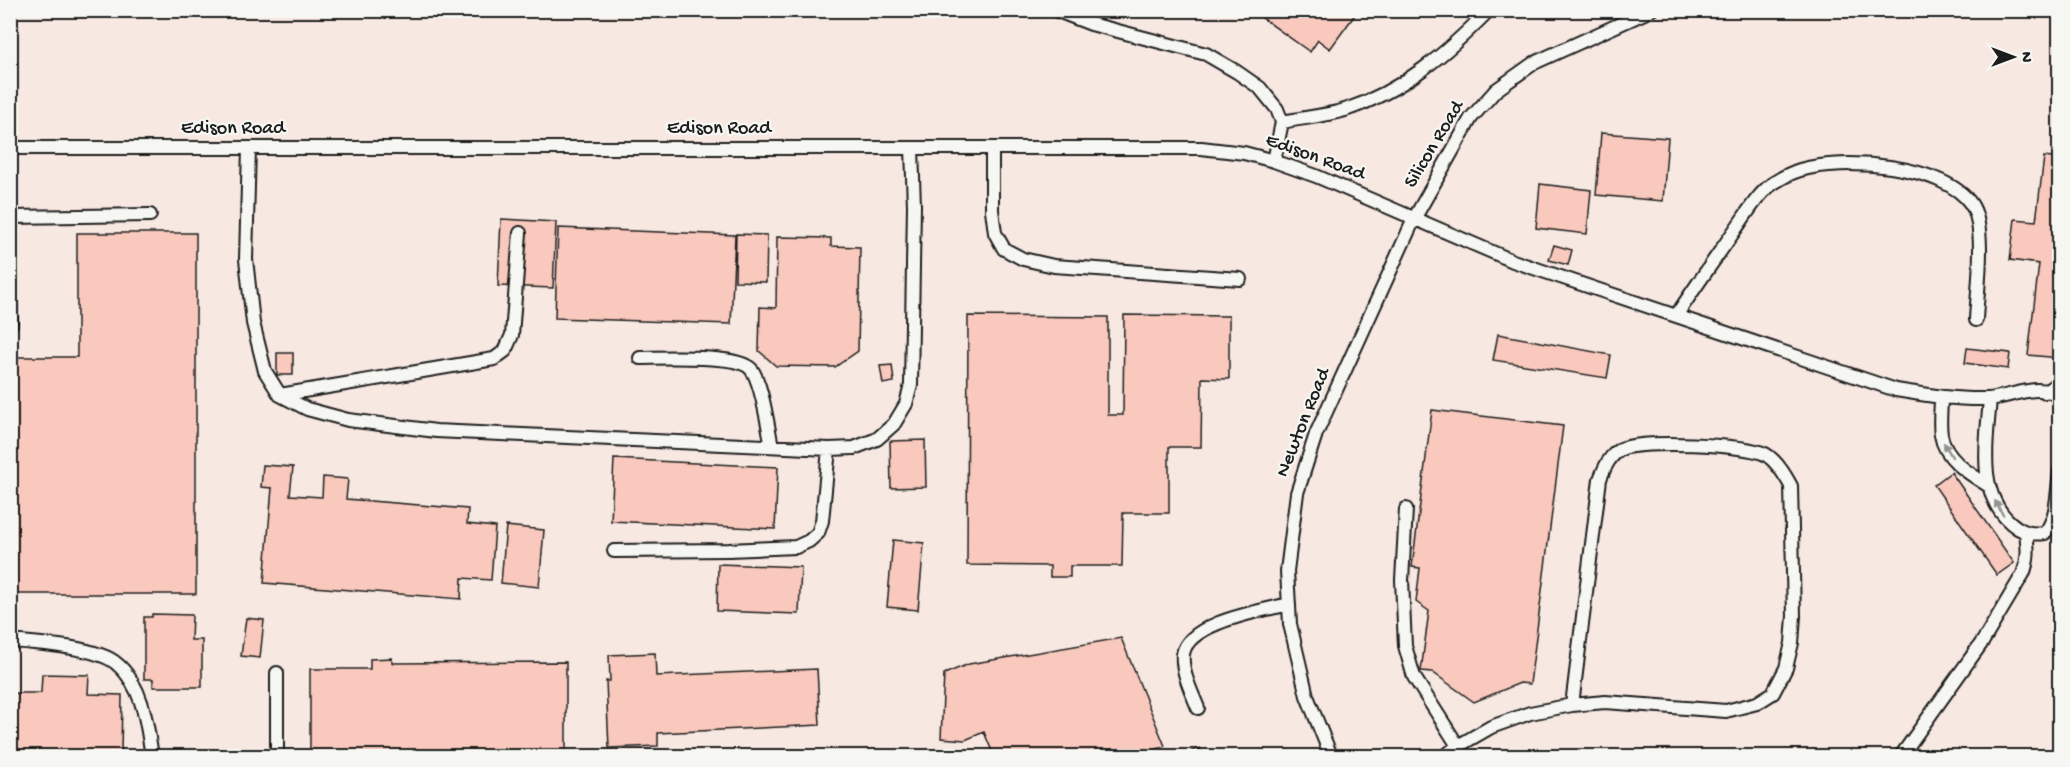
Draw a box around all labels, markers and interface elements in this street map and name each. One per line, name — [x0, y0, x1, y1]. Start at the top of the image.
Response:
north arrow — [1983, 27, 2043, 87]
text: N — [2015, 52, 2034, 63]
street label: Silicon Road — [1400, 95, 1471, 193]
street label: Edison Road — [181, 118, 287, 141]
street label: Edison Road — [667, 118, 773, 141]
street label: Edison Road — [1262, 129, 1370, 187]
street label: Newton Road — [1272, 363, 1337, 481]
one-way arrow — [1943, 441, 1953, 458]
one-way arrow — [1994, 499, 2004, 516]

